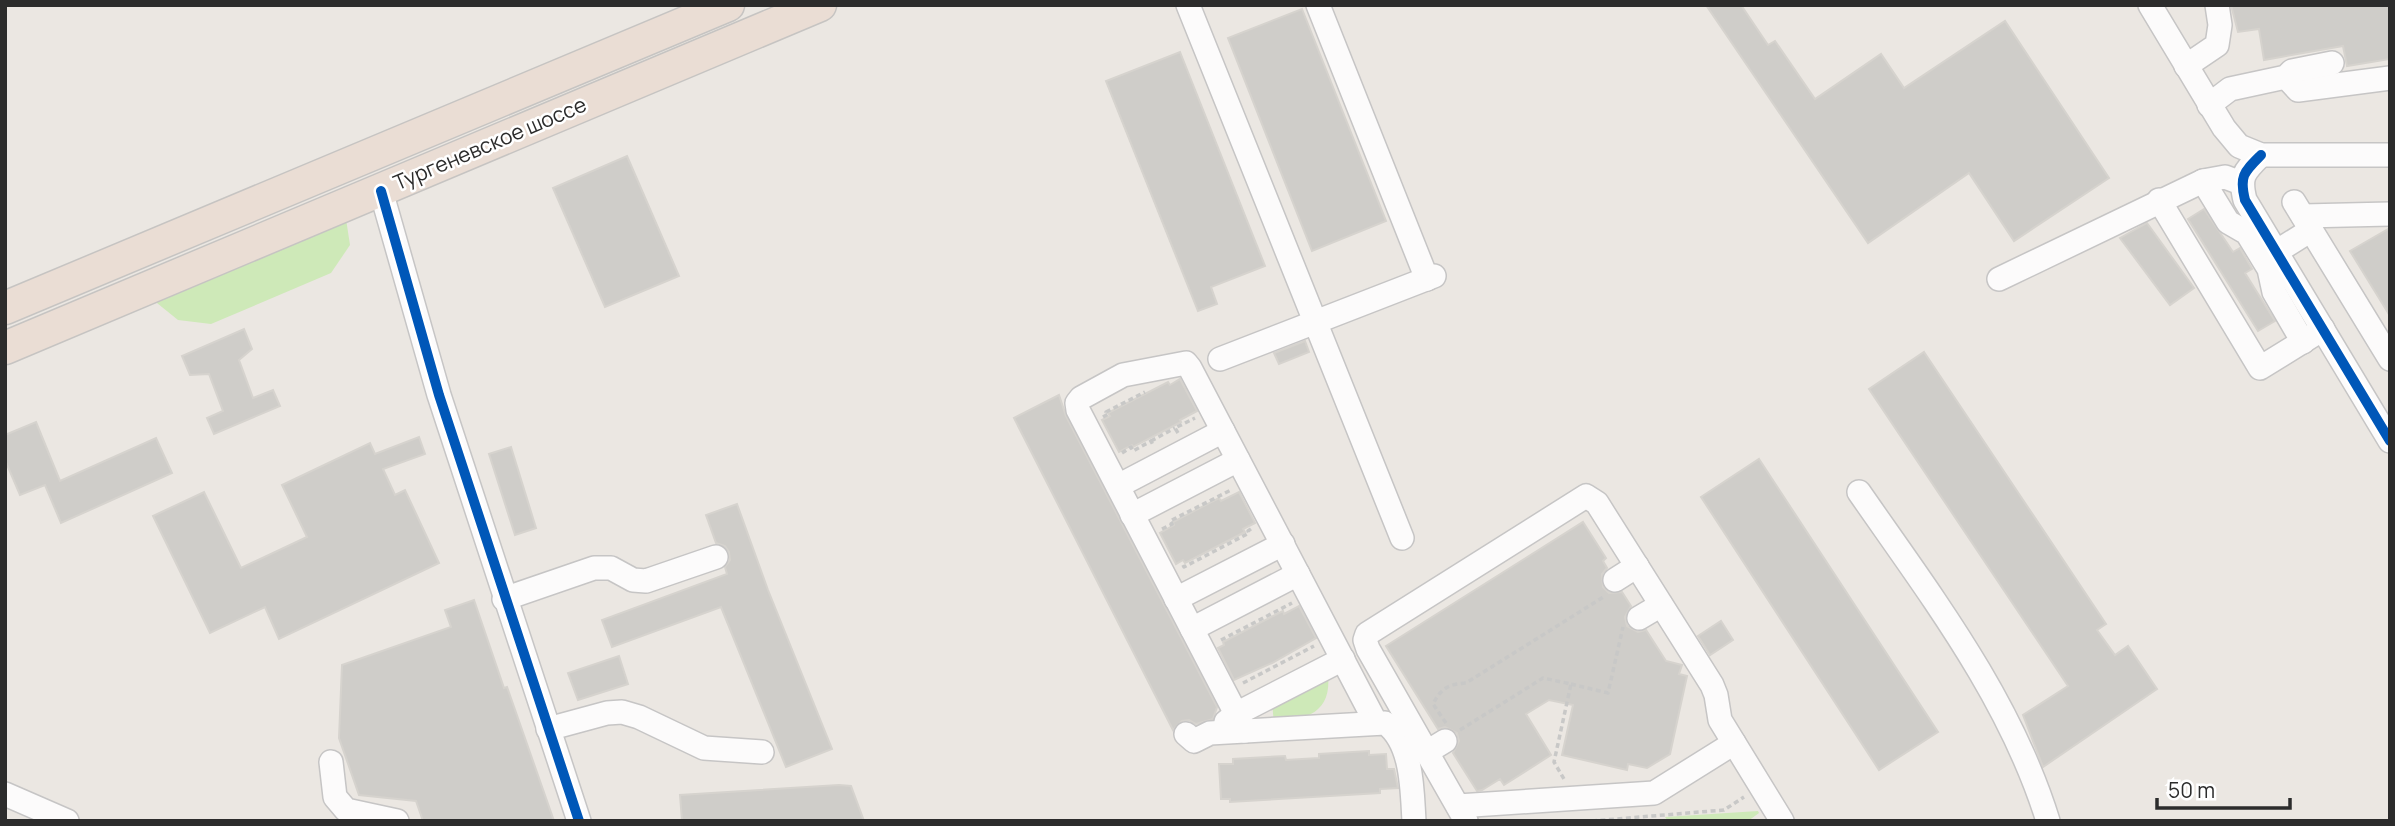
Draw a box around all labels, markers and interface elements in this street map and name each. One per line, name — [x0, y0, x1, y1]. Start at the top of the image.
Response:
street label: Тургеневское шоссе — [389, 90, 590, 196]
scale bar — [2157, 766, 2290, 810]
text: 50 m — [2168, 776, 2215, 804]

